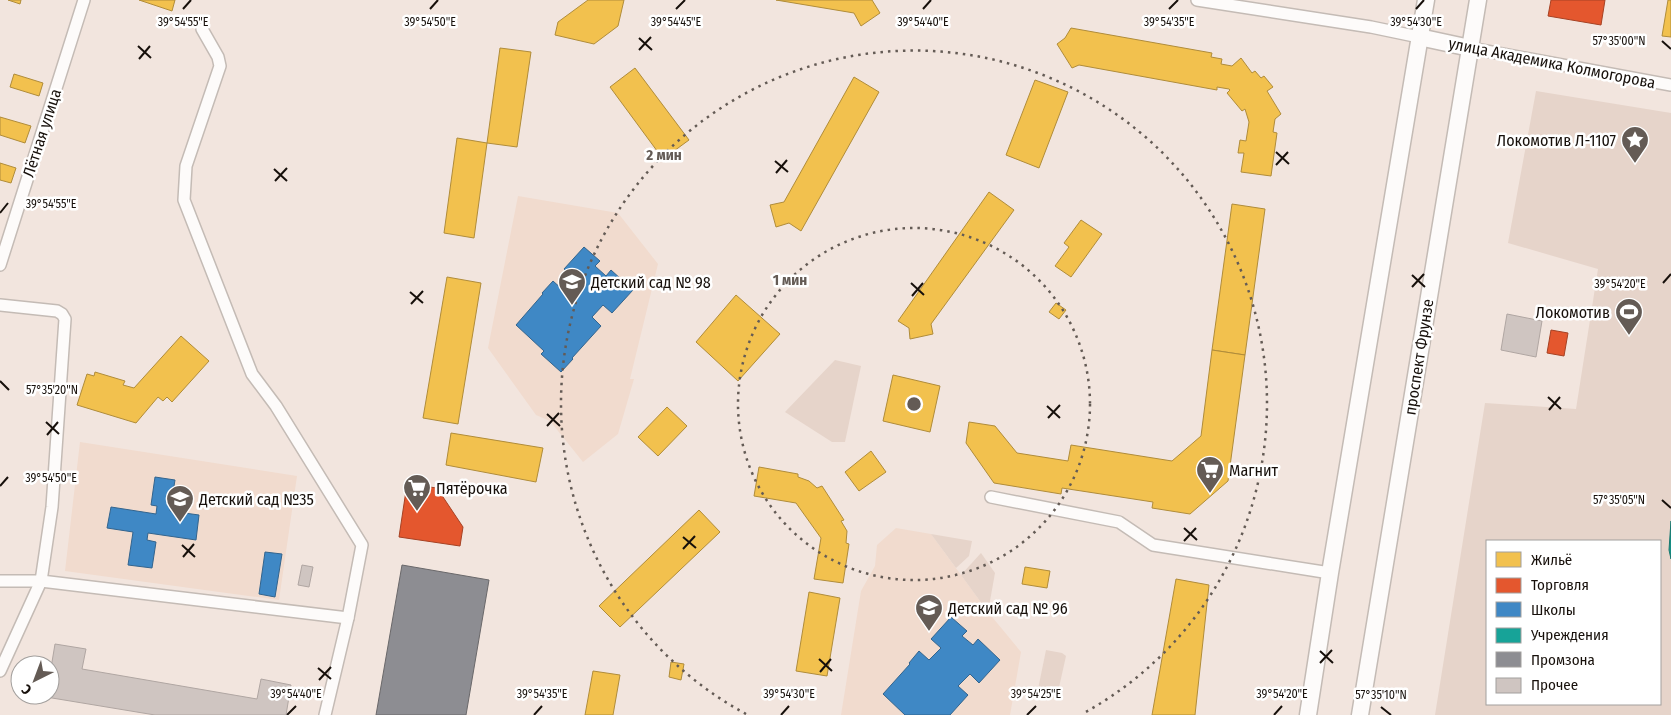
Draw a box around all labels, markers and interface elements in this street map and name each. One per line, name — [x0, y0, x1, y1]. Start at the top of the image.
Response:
text: 39°54'55"E — [158, 15, 209, 29]
text: 39°54'50"E — [404, 15, 456, 29]
text: 39°54'45"E — [651, 15, 702, 29]
text: 39°54'40"E — [897, 15, 949, 29]
text: 39°54'35"E — [1144, 15, 1195, 29]
text: 39°54'30"E — [1390, 15, 1442, 29]
street label: улица Академика Колмогорова — [1447, 34, 1657, 92]
text: 57°35'00"N — [1593, 34, 1645, 48]
street label: Лётная улица — [19, 86, 65, 179]
place icon: Локомотив Л-1107 — [1620, 125, 1650, 164]
place label: Локомотив Л-1107 — [1497, 131, 1617, 150]
text: 2 мин — [645, 146, 682, 164]
text: 39°54'55"E — [26, 197, 77, 211]
school or university icon: Детский сад № 98 — [557, 267, 587, 306]
text: 1 мин — [773, 271, 807, 289]
place label: Детский сад № 98 — [590, 273, 711, 292]
text: 39°54'20"E — [1594, 277, 1646, 291]
sports icon: Локомотив — [1614, 297, 1644, 336]
street label: проспект Фрунзе — [1400, 298, 1438, 416]
place label: Локомотив — [1535, 303, 1610, 322]
text: 57°35'20"N — [26, 383, 78, 397]
centre of rings — [905, 395, 923, 413]
supermarket icon: Магнит — [1195, 455, 1225, 494]
place label: Магнит — [1229, 461, 1279, 480]
text: 39°54'50"E — [25, 471, 77, 485]
supermarket icon: Пятёрочка — [402, 473, 432, 512]
place label: Пятёрочка — [436, 479, 508, 498]
school or university icon: Детский сад №35 — [165, 484, 195, 523]
place label: Детский сад №35 — [198, 490, 314, 509]
text: 57°35'05"N — [1593, 493, 1645, 507]
legend — [1486, 540, 1661, 705]
text: Жильё — [1531, 551, 1572, 569]
text: Торговля — [1531, 576, 1589, 594]
school or university icon: Детский сад № 96 — [914, 593, 944, 632]
place label: Детский сад № 96 — [947, 599, 1068, 618]
text: Школы — [1531, 601, 1576, 619]
text: Учреждения — [1530, 626, 1609, 644]
text: Промзона — [1531, 651, 1595, 669]
north arrow — [10, 655, 60, 705]
text: Прочее — [1531, 676, 1578, 694]
text: С — [18, 680, 35, 698]
text: 39°54'40"E — [270, 687, 322, 701]
text: 39°54'35"E — [517, 687, 568, 701]
text: 39°54'30"E — [763, 687, 815, 701]
text: 39°54'25"E — [1011, 687, 1062, 701]
text: 39°54'20"E — [1256, 687, 1308, 701]
text: 57°35'10"N — [1355, 688, 1407, 702]

